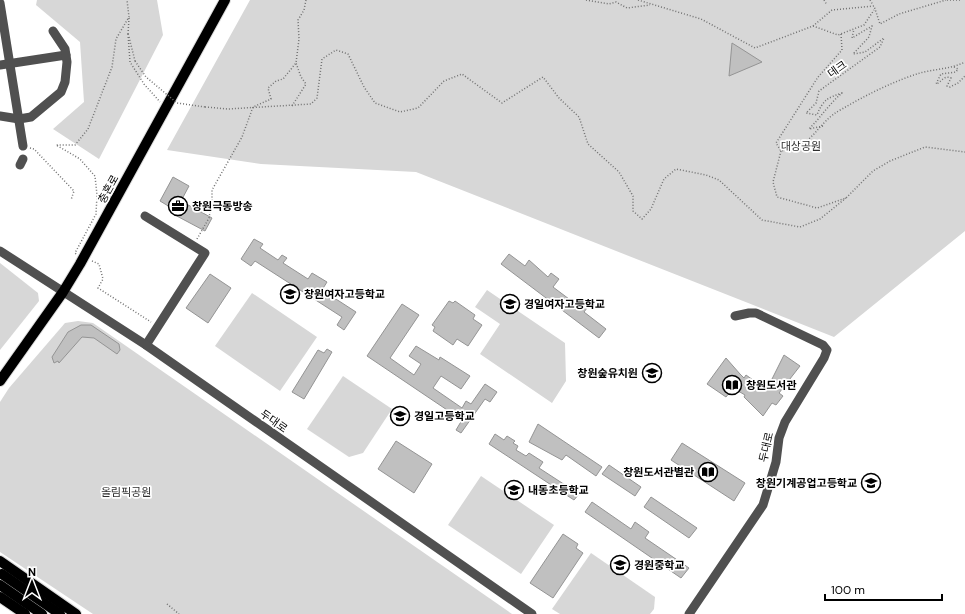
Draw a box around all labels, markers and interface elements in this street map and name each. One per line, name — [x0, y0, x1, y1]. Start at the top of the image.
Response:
street label: 데크 — [825, 57, 849, 81]
park label: 대상공원 — [781, 139, 821, 153]
street label: 충혼로 — [95, 172, 121, 206]
office icon: 창원극동방송 — [167, 195, 189, 217]
place label: 창원극동방송 — [192, 199, 253, 213]
school or university icon: 창원여자고등학교 — [279, 283, 301, 305]
place label: 창원여자고등학교 — [304, 287, 385, 301]
school or university icon: 경일여자고등학교 — [499, 293, 521, 315]
place label: 경일여자고등학교 — [524, 297, 605, 311]
school or university icon: 창원숲유치원 — [641, 362, 663, 384]
place label: 창원숲유치원 — [577, 366, 638, 380]
library icon: 창원도서관 — [721, 374, 743, 396]
place label: 창원도서관 — [746, 378, 797, 392]
school or university icon: 경일고등학교 — [389, 405, 411, 427]
street label: 두대로 — [258, 407, 290, 435]
place label: 경일고등학교 — [414, 409, 475, 423]
street label: 두대로 — [756, 431, 776, 463]
library icon: 창원도서관별관 — [697, 461, 719, 483]
place label: 창원도서관별관 — [623, 465, 694, 479]
school or university icon: 창원기계공업고등학교 — [860, 472, 882, 494]
place label: 창원기계공업고등학교 — [756, 476, 857, 490]
school or university icon: 내동초등학교 — [503, 479, 525, 501]
place label: 내동초등학교 — [528, 483, 589, 497]
park label: 올림픽공원 — [101, 485, 151, 499]
school or university icon: 경원중학교 — [609, 554, 631, 576]
place label: 경원중학교 — [634, 558, 685, 572]
north arrow — [12, 562, 52, 602]
text: N — [28, 565, 36, 579]
scale bar — [825, 576, 942, 602]
text: 100 m — [831, 582, 865, 598]

